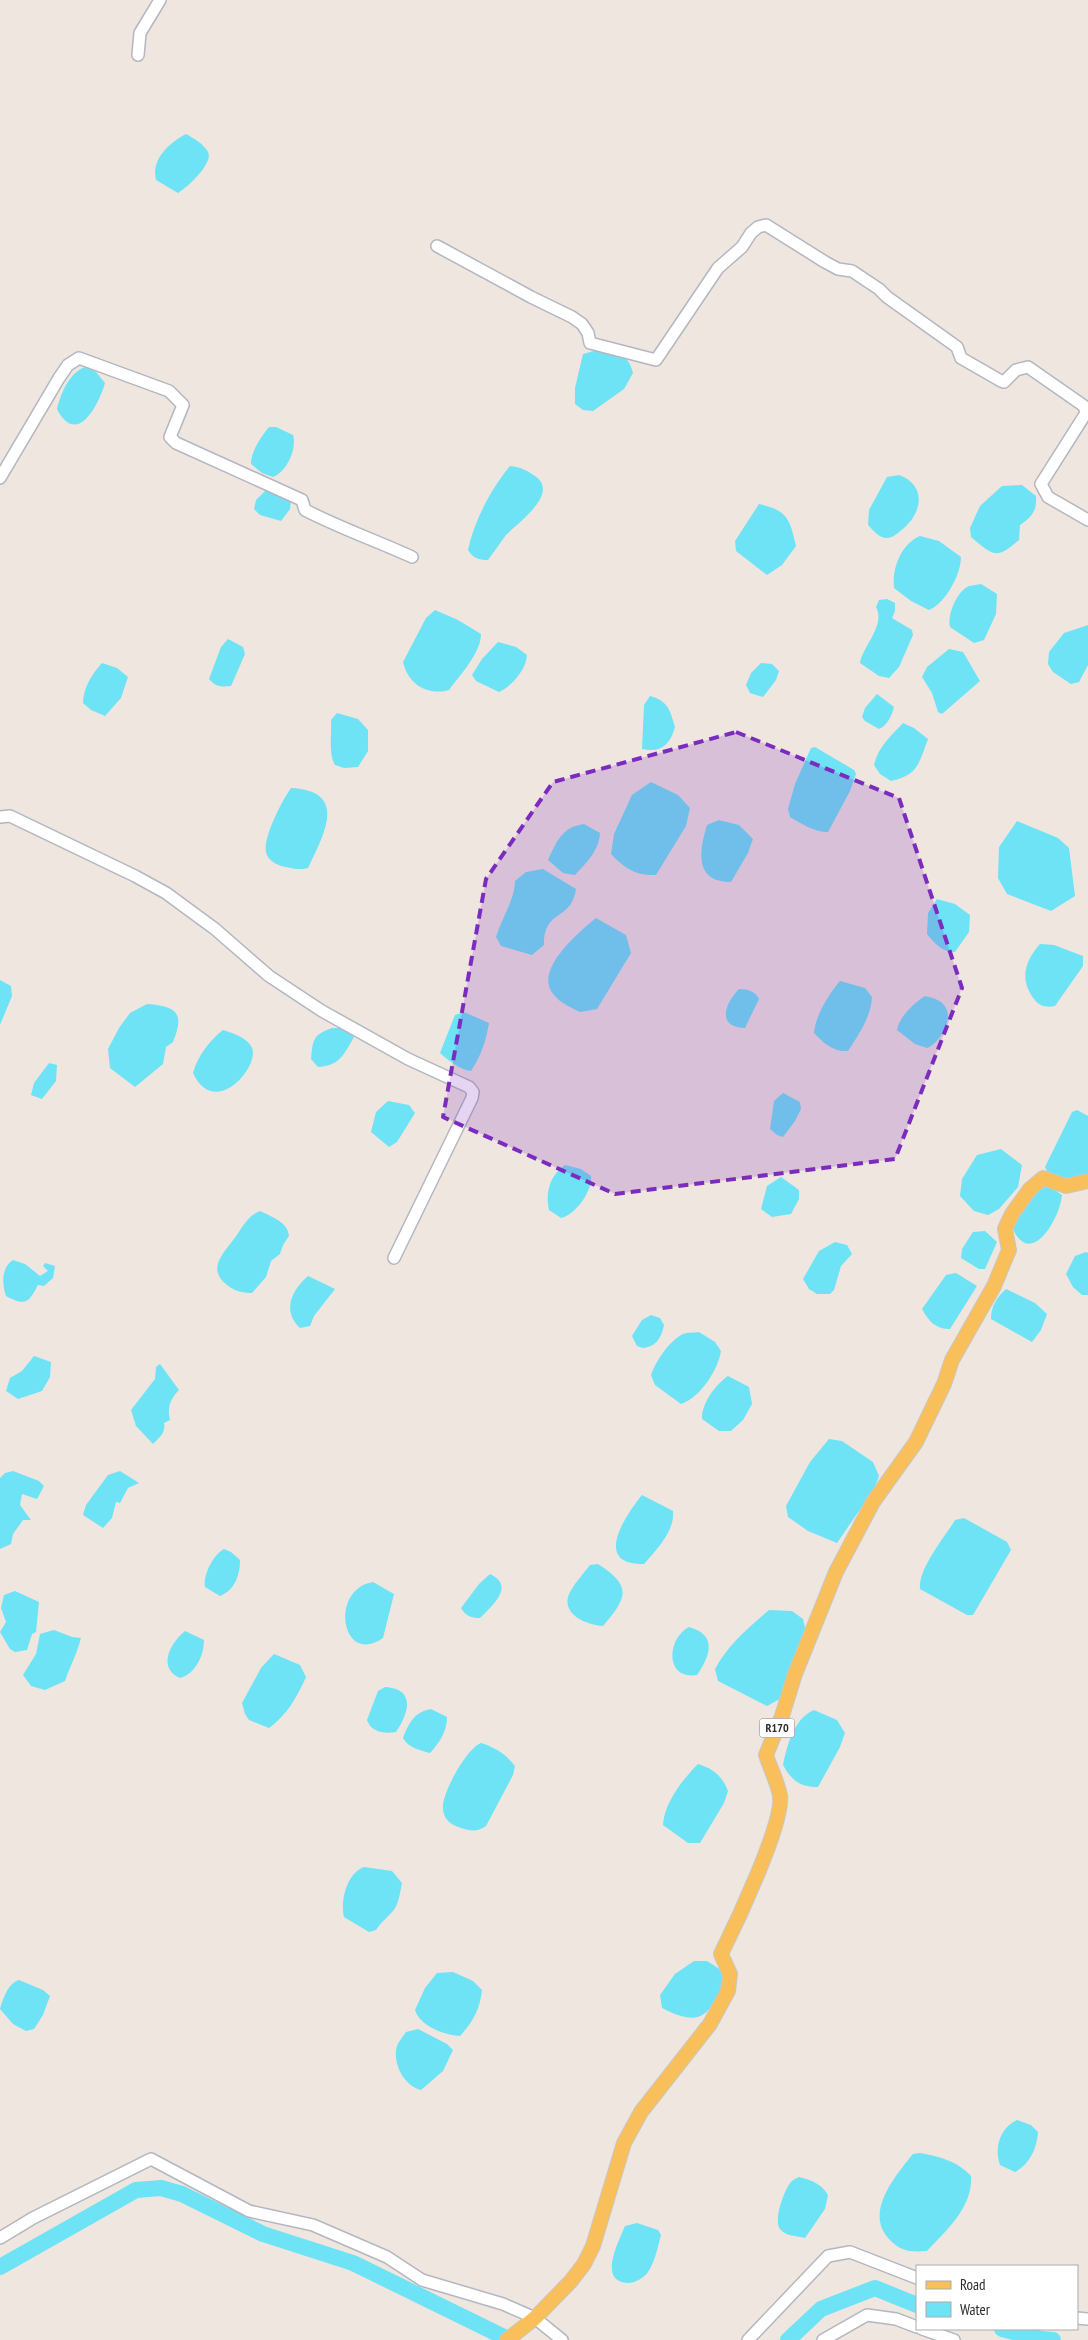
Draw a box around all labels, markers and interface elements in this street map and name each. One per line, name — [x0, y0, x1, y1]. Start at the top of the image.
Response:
road number: R170 — [760, 1719, 794, 1738]
legend — [916, 2265, 1078, 2330]
text: Road — [960, 2275, 986, 2294]
text: Water — [960, 2300, 991, 2319]

